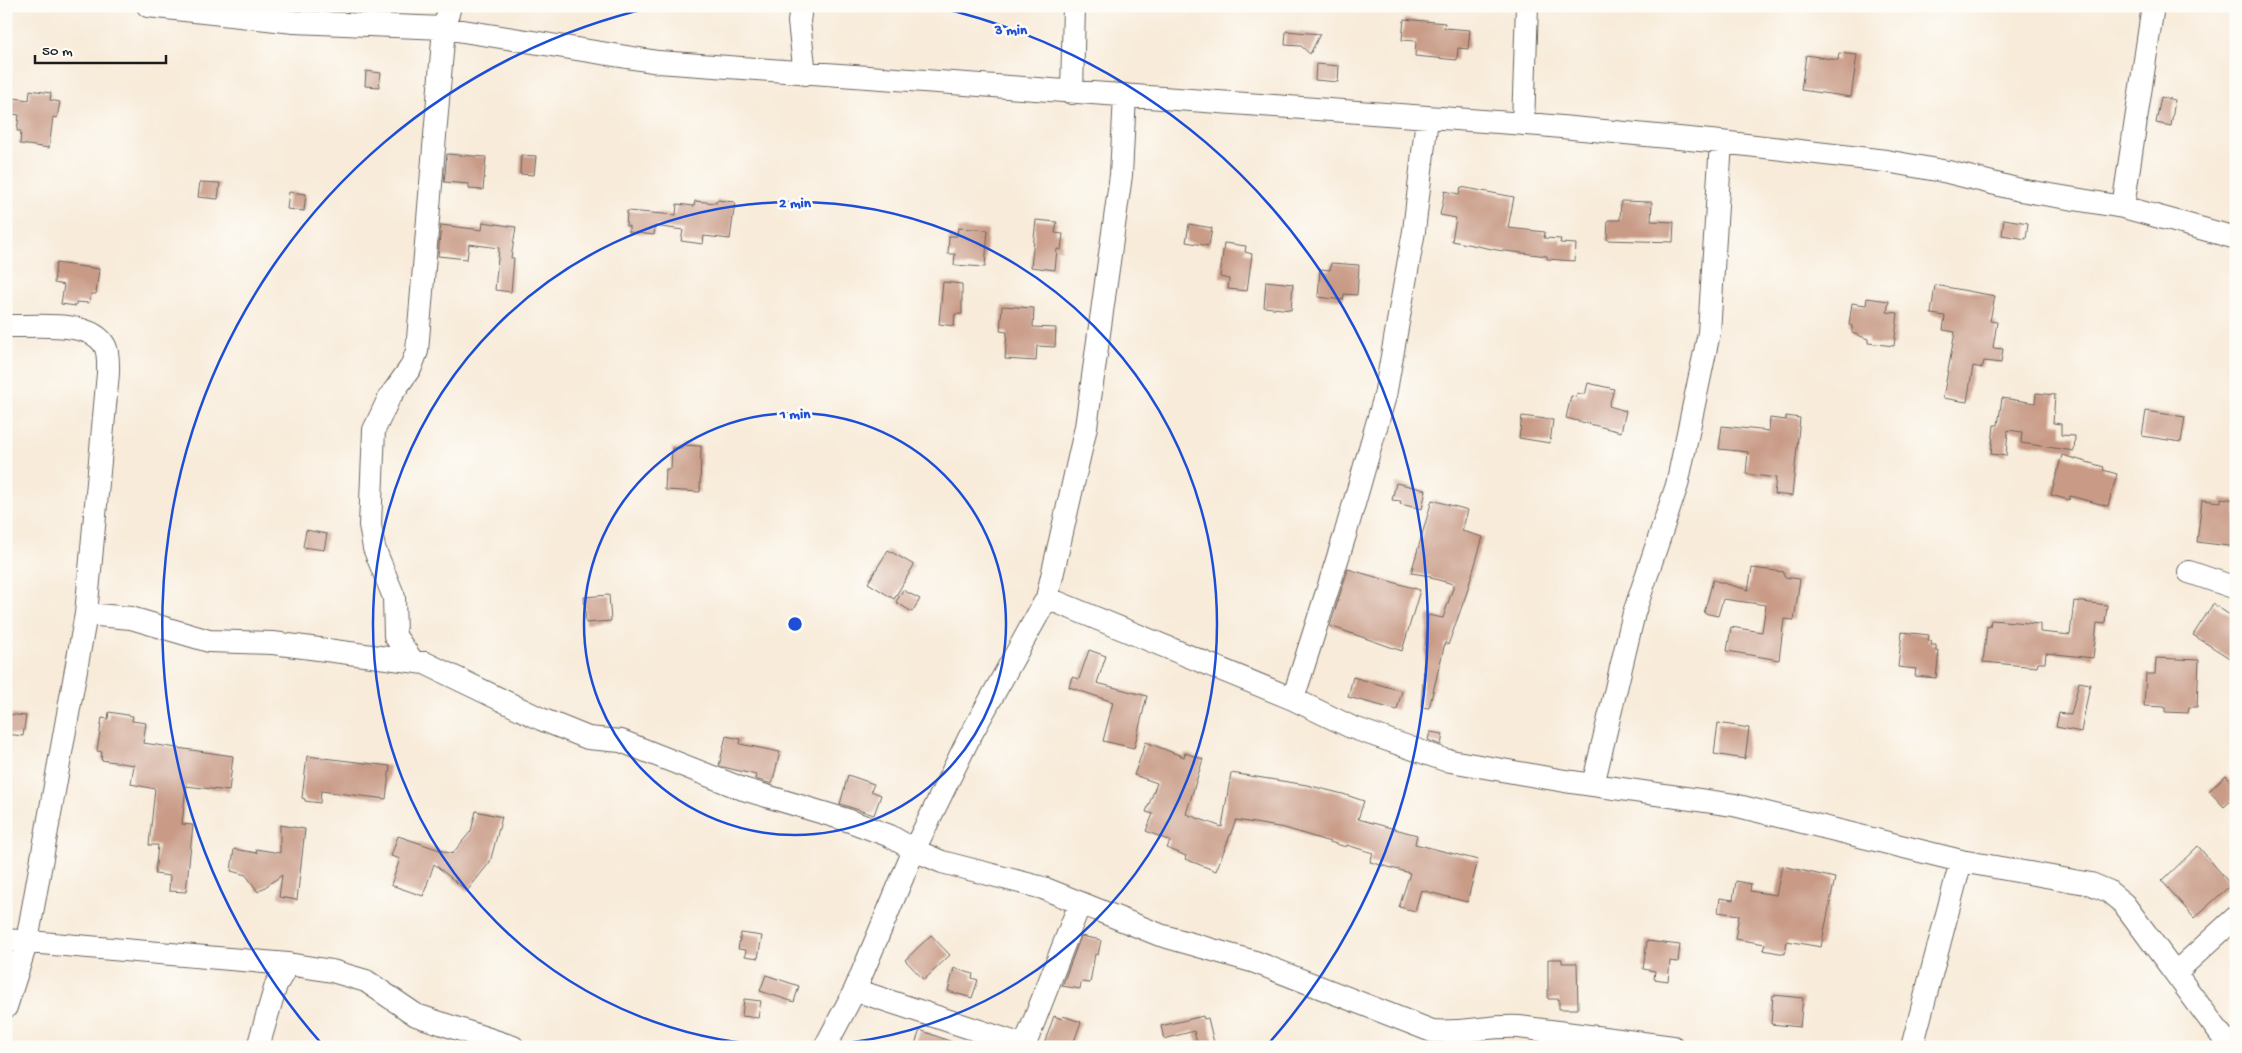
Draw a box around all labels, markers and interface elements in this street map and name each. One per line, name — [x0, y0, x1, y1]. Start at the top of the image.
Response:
text: 3 min — [994, 22, 1028, 40]
scale bar — [35, 32, 166, 64]
text: 50 m — [42, 43, 73, 61]
text: 2 min — [779, 195, 812, 213]
text: 1 min — [779, 406, 811, 424]
centre of rings — [786, 615, 804, 633]

